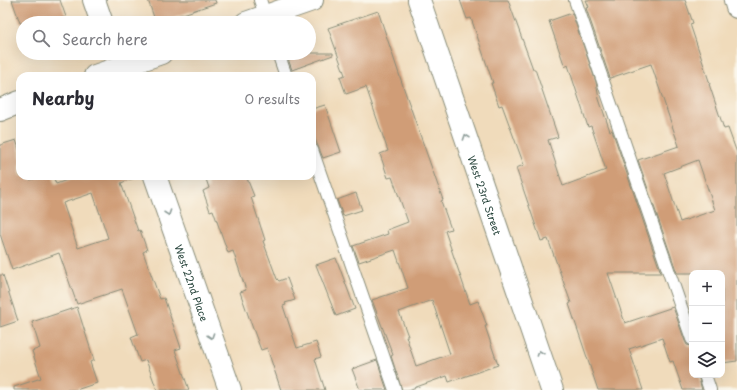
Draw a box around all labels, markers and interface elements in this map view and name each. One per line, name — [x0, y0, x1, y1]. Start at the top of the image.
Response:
search box — [16, 16, 316, 60]
icon: search — [30, 27, 52, 49]
text: Search here — [62, 27, 148, 50]
text: Nearby — [32, 85, 94, 111]
text: 0 results — [245, 89, 300, 108]
one-way arrow — [462, 134, 470, 141]
street label: West 23rd Street — [465, 153, 506, 237]
one-way arrow — [163, 209, 172, 216]
street label: West 22nd Place — [172, 242, 213, 323]
map controls — [689, 270, 725, 378]
button: + — [689, 270, 725, 306]
button: − — [689, 306, 725, 342]
one-way arrow — [206, 332, 214, 339]
button: layers — [689, 342, 725, 378]
one-way arrow — [536, 350, 545, 357]

